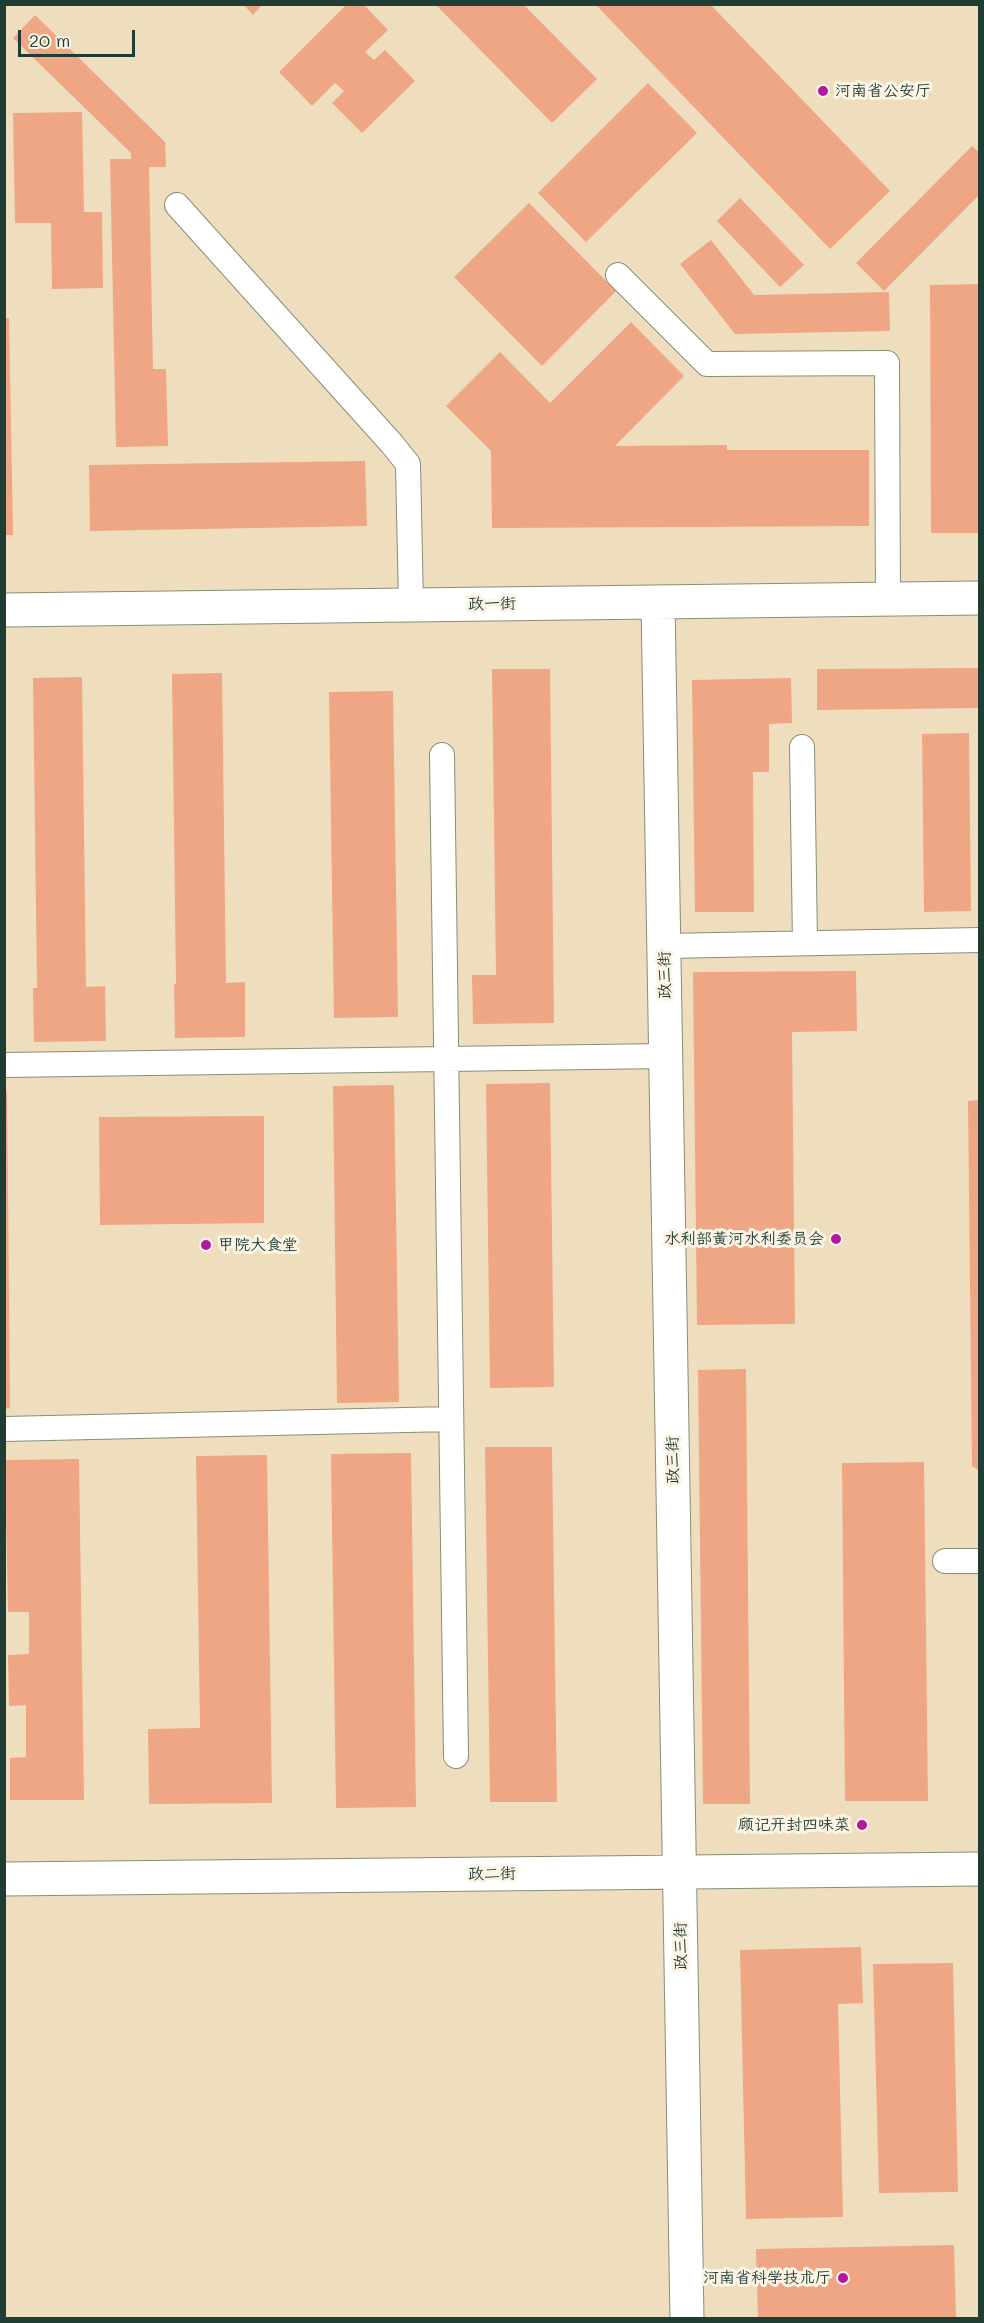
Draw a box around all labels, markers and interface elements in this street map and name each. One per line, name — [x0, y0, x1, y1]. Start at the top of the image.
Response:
scale bar — [21, 18, 138, 56]
text: 20 m — [29, 28, 70, 52]
place label: 河南省公安厅 — [835, 81, 931, 101]
marker: 河南省公安厅 — [816, 84, 830, 98]
street label: 政一街 — [468, 594, 516, 614]
street label: 政三街 — [655, 951, 675, 999]
place label: 水利部黄河水利委员会 — [664, 1229, 824, 1249]
marker: 水利部黄河水利委员会 — [829, 1232, 843, 1246]
place label: 甲院大食堂 — [218, 1235, 298, 1255]
marker: 甲院大食堂 — [199, 1238, 213, 1252]
street label: 政三街 — [663, 1436, 683, 1484]
place label: 顾记开封四味菜 — [738, 1815, 850, 1835]
marker: 顾记开封四味菜 — [855, 1818, 869, 1832]
street label: 政二街 — [468, 1864, 516, 1884]
street label: 政三街 — [671, 1922, 691, 1970]
place label: 河南省科学技术厅 — [703, 2268, 831, 2288]
marker: 河南省科学技术厅 — [836, 2271, 850, 2285]

